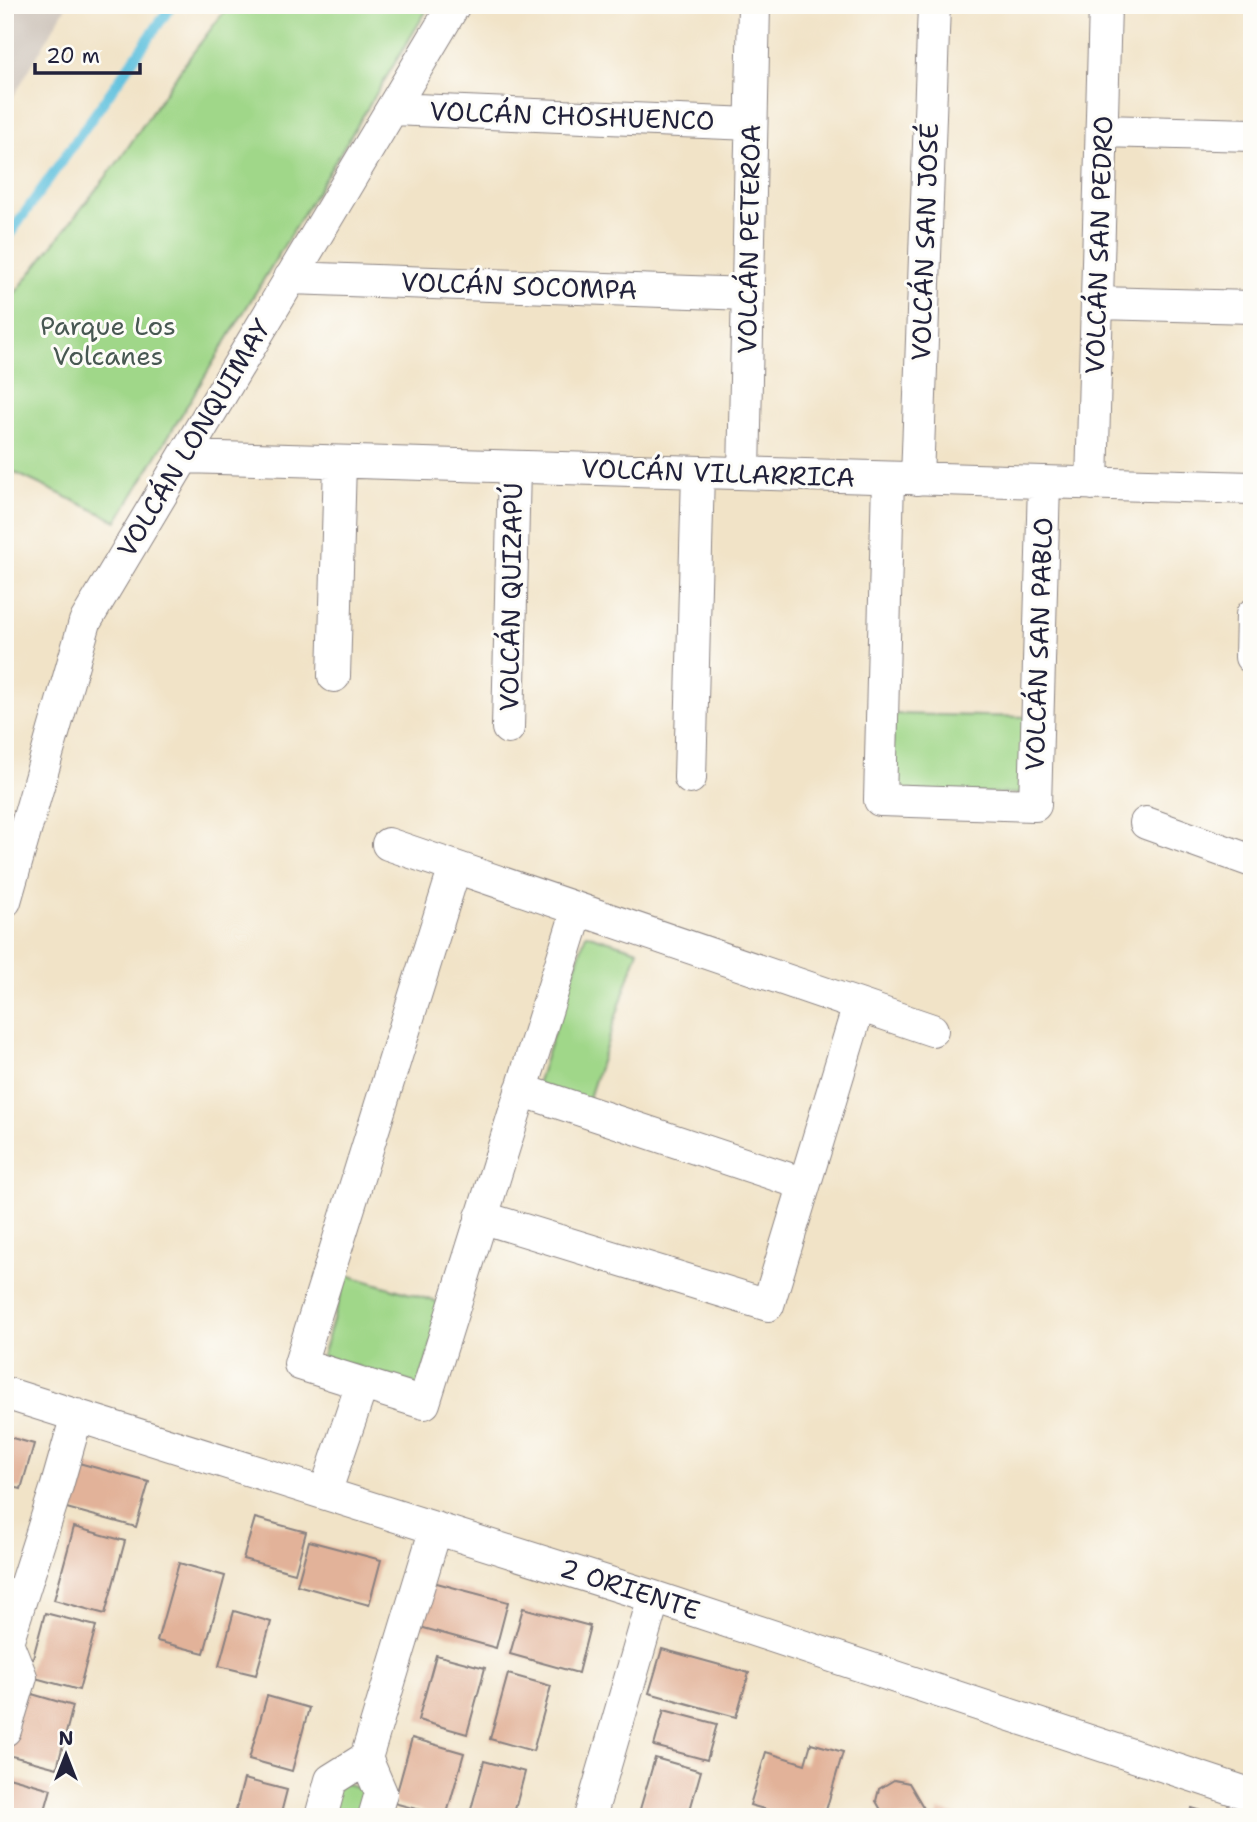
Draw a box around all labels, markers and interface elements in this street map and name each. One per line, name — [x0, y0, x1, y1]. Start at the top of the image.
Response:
scale bar — [35, 32, 140, 76]
text: 20 m — [46, 42, 100, 70]
street label: VOLCÁN CHOSHUENCO — [429, 93, 715, 138]
street label: VOLCÁN SAN PEDRO — [1076, 115, 1121, 375]
street label: VOLCÁN SAN JOSÉ — [903, 122, 946, 362]
street label: VOLCÁN PETEROA — [729, 124, 768, 354]
street label: VOLCÁN SOCOMPA — [400, 264, 638, 307]
park label: Parque Los Volcanes — [40, 308, 176, 373]
street label: VOLCÁN LONQUIMAY — [108, 312, 279, 563]
street label: VOLCÁN VILLARRICA — [580, 450, 856, 495]
street label: VOLCÁN QUIZAPÚ — [491, 482, 530, 712]
street label: VOLCÁN SAN PABLO — [1017, 516, 1060, 772]
street label: 2 ORIENTE — [556, 1549, 705, 1628]
north arrow — [32, 1720, 102, 1790]
text: N — [58, 1726, 74, 1751]

